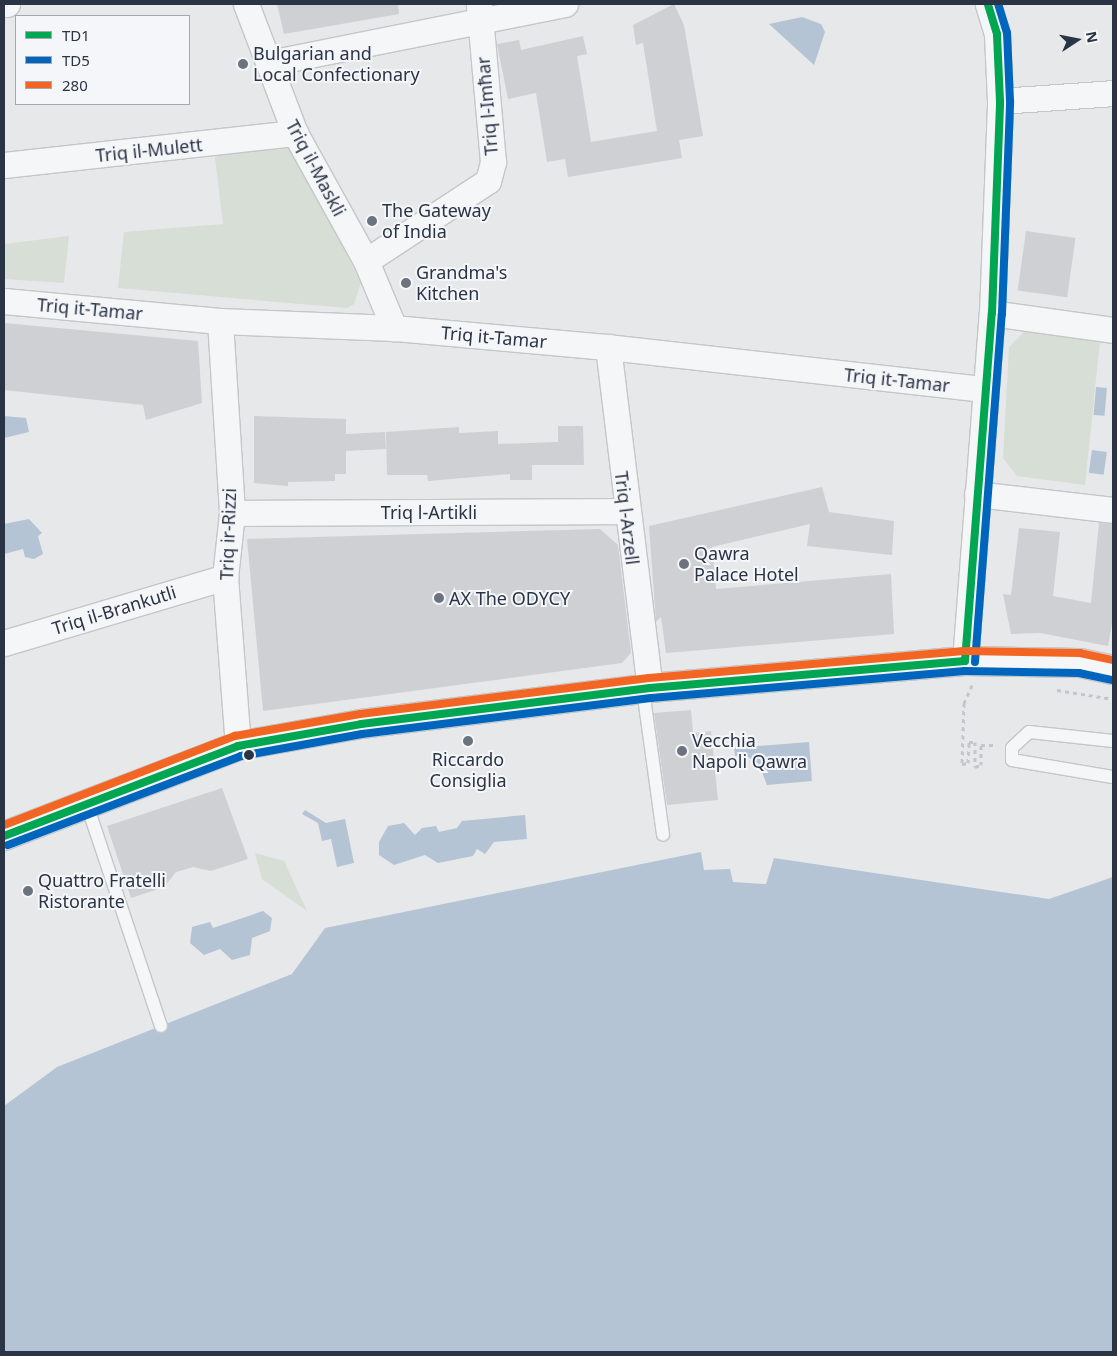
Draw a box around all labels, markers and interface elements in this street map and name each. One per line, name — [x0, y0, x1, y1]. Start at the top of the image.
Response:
legend — [15, 15, 190, 105]
north arrow — [1052, 15, 1102, 65]
text: TD1 — [62, 25, 90, 45]
text: N — [1082, 30, 1103, 44]
place label: Bulgarian and Local Confectionary — [253, 43, 420, 86]
text: TD5 — [62, 50, 90, 70]
street label: Triq l-Imħar — [472, 56, 502, 156]
marker: Bulgarian and Local Confectionary — [237, 58, 249, 70]
text: 280 — [62, 75, 88, 95]
street label: Triq il-Maskli — [282, 116, 350, 220]
street label: Triq il-Mulett — [95, 134, 203, 166]
place label: The Gateway of India — [382, 200, 491, 242]
marker: The Gateway of India — [366, 215, 378, 227]
place label: Grandma's Kitchen — [416, 262, 507, 304]
marker: Grandma's Kitchen — [400, 277, 412, 289]
street label: Triq it-Tamar — [36, 294, 144, 324]
street label: Triq it-Tamar — [440, 322, 548, 352]
street label: Triq it-Tamar — [843, 364, 951, 396]
street label: Triq l-Arzell — [611, 470, 643, 566]
street label: Triq ir-Rizzi — [216, 488, 240, 580]
street label: Triq l-Artikli — [381, 501, 477, 523]
place label: Qawra Palace Hotel — [694, 543, 799, 586]
marker: Qawra Palace Hotel — [678, 558, 690, 570]
street label: Triq il-Brankutli — [49, 581, 179, 639]
place label: AX The ODYCY — [449, 587, 570, 609]
marker: AX The ODYCY — [433, 592, 445, 604]
place label: Vecchia Napoli Qawra — [692, 730, 807, 772]
marker: Riccardo Consiglia — [462, 735, 474, 747]
marker: Vecchia Napoli Qawra — [676, 745, 688, 757]
place label: Riccardo Consiglia — [429, 749, 507, 792]
unlabelled marker — [244, 750, 254, 760]
place label: Quattro Fratelli Ristorante — [38, 870, 166, 912]
marker: Quattro Fratelli Ristorante — [22, 885, 34, 897]

